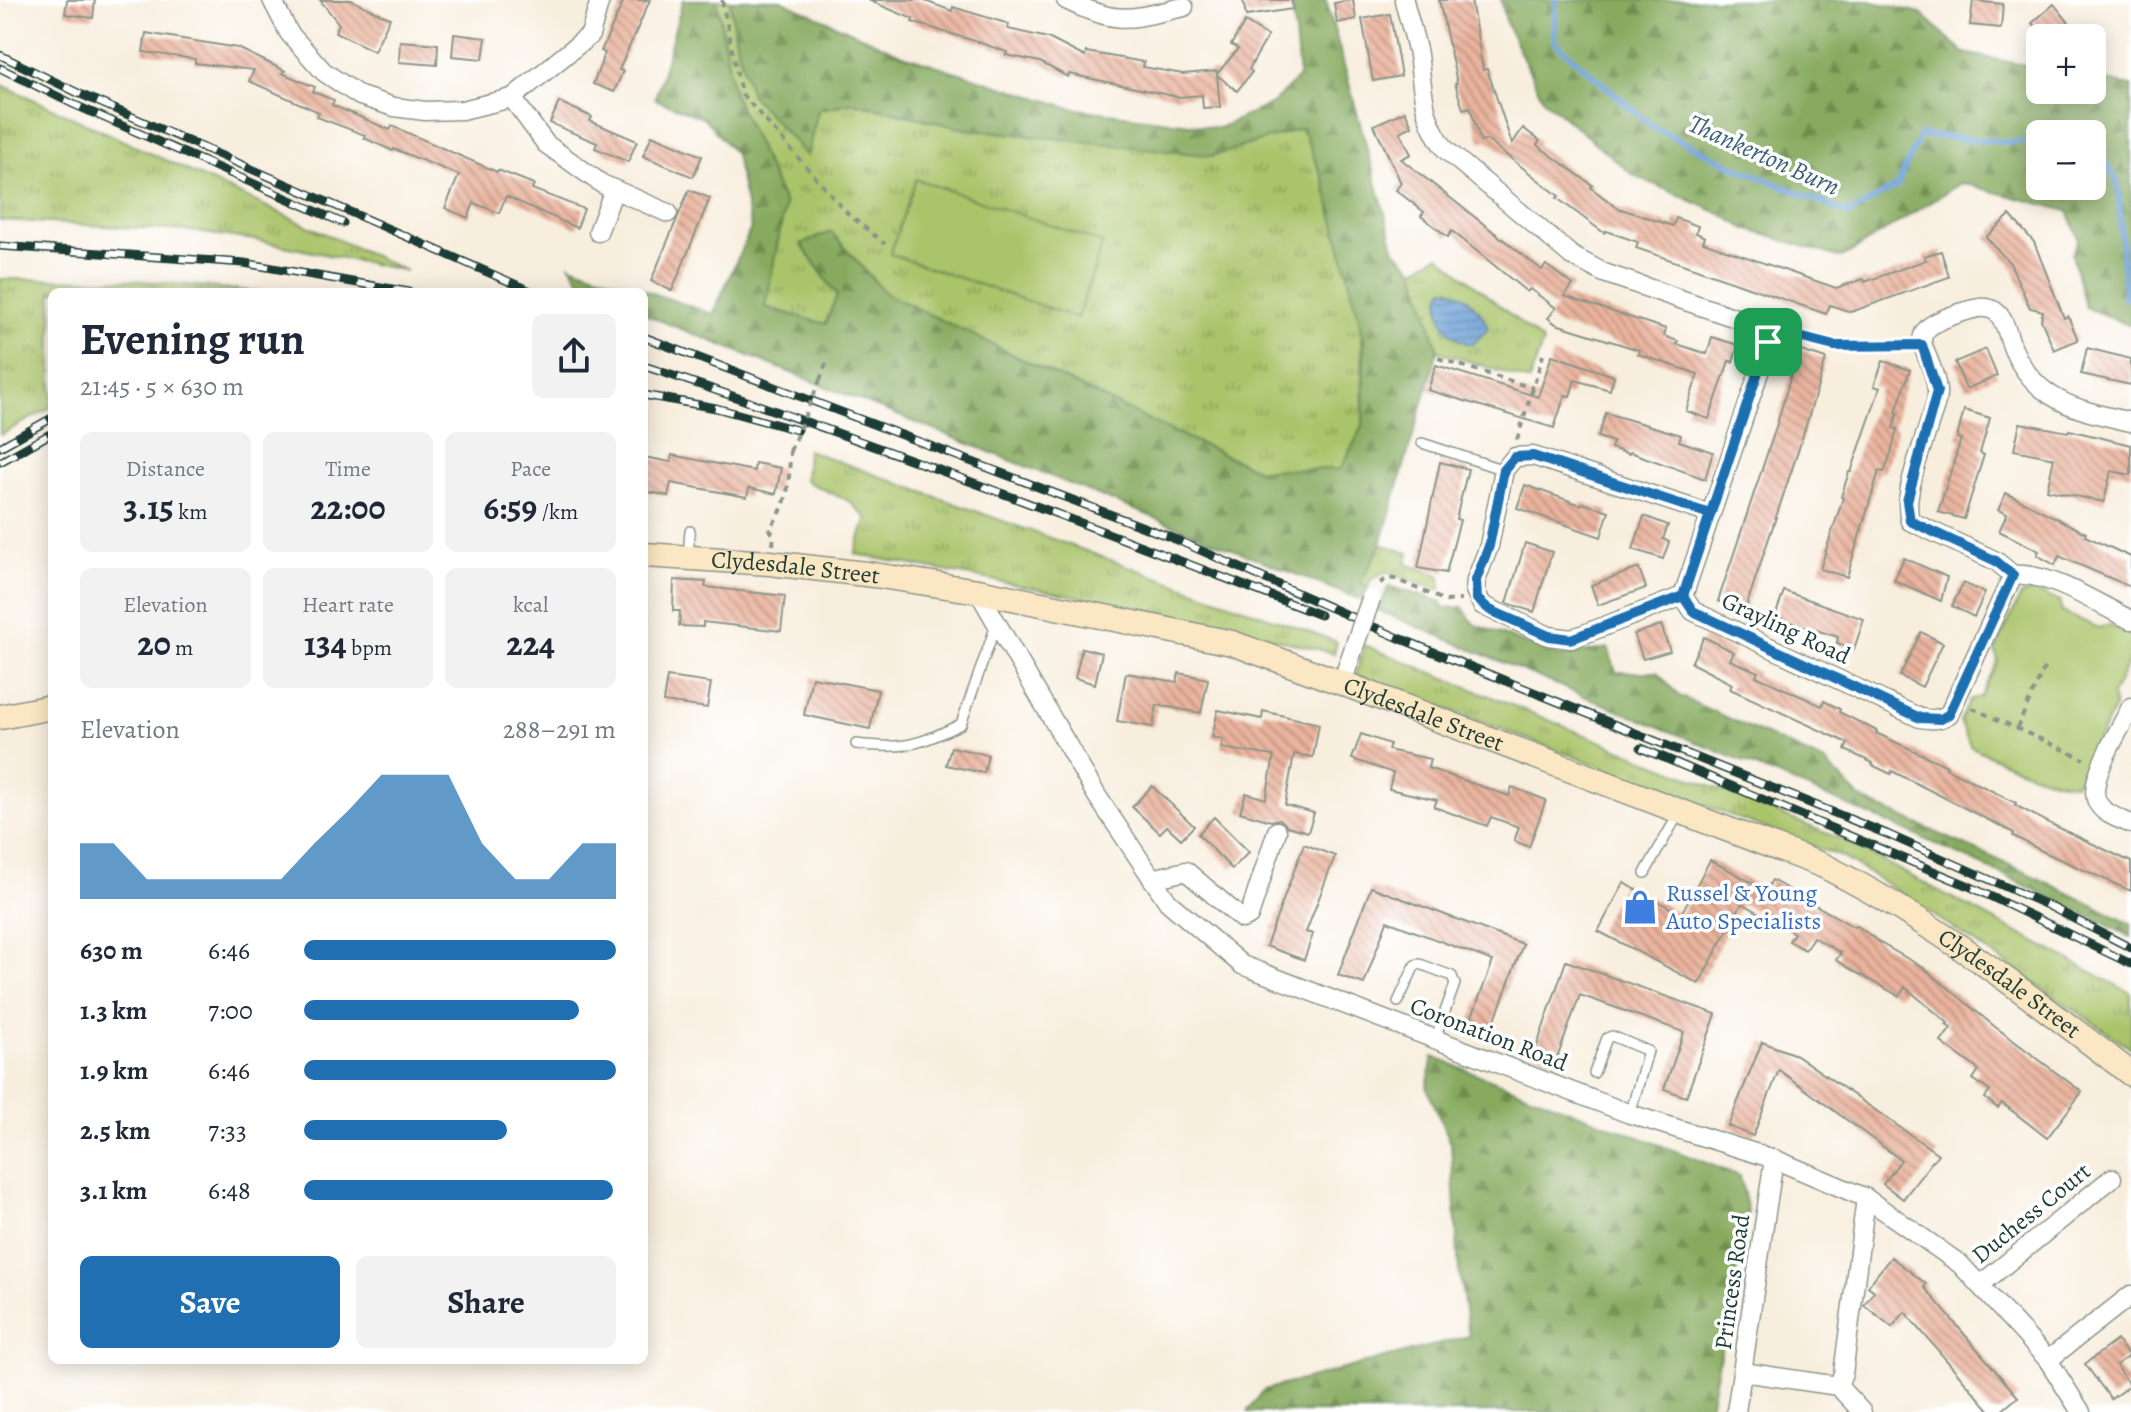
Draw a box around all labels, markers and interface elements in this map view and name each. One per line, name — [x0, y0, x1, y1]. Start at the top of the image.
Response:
map controls — [2026, 24, 2106, 200]
button: + — [2026, 24, 2106, 104]
water label: Thankerton Burn — [1683, 106, 1845, 204]
button: − — [2026, 120, 2106, 200]
pin — [1734, 308, 1802, 376]
text: Evening run — [80, 309, 305, 369]
button: share — [532, 314, 616, 398]
icon: arrive — [1746, 320, 1790, 364]
text: 21:45 · 5 × 630 m — [80, 369, 244, 404]
text: Distance — [126, 454, 205, 484]
text: Time — [325, 454, 371, 484]
text: Pace — [510, 454, 551, 484]
text: 3.15 — [123, 484, 174, 531]
text: 22:00 — [310, 484, 386, 531]
text: 6:59 — [483, 484, 537, 531]
text: km — [174, 497, 207, 527]
text: /km — [537, 497, 578, 527]
street label: Clydesdale Street — [710, 543, 882, 592]
street label: Grayling Road — [1717, 584, 1856, 672]
text: Elevation — [123, 590, 208, 620]
text: Heart rate — [302, 590, 394, 620]
text: kcal — [513, 590, 548, 620]
text: 20 — [137, 620, 171, 667]
text: 134 — [304, 620, 347, 667]
text: 224 — [506, 620, 555, 667]
text: m — [171, 633, 193, 663]
text: bpm — [347, 633, 392, 663]
street label: Clydesdale Street — [1339, 669, 1509, 759]
text: Elevation — [80, 712, 180, 747]
text: 288–291 m — [503, 712, 616, 747]
place label: Russel & Young Auto Specialists — [1665, 877, 1821, 937]
shop icon: Russel & Young Auto Specialists — [1621, 888, 1659, 926]
street label: Clydesdale Street — [1932, 921, 2088, 1046]
text: 630 m — [80, 933, 143, 968]
text: 6:46 — [208, 933, 250, 968]
street label: Coronation Road — [1406, 989, 1572, 1079]
text: 1.3 km — [80, 993, 147, 1028]
text: 7:00 — [208, 993, 253, 1028]
text: 1.9 km — [80, 1053, 148, 1088]
text: 6:46 — [208, 1053, 250, 1088]
text: 2.5 km — [80, 1113, 151, 1148]
text: 7:33 — [208, 1113, 247, 1148]
street label: Duchess Court — [1965, 1155, 2097, 1271]
text: 3.1 km — [80, 1173, 147, 1208]
text: 6:48 — [208, 1173, 251, 1208]
street label: Princess Road — [1707, 1212, 1757, 1352]
button: Save — [80, 1256, 340, 1348]
button: Share — [356, 1256, 616, 1348]

